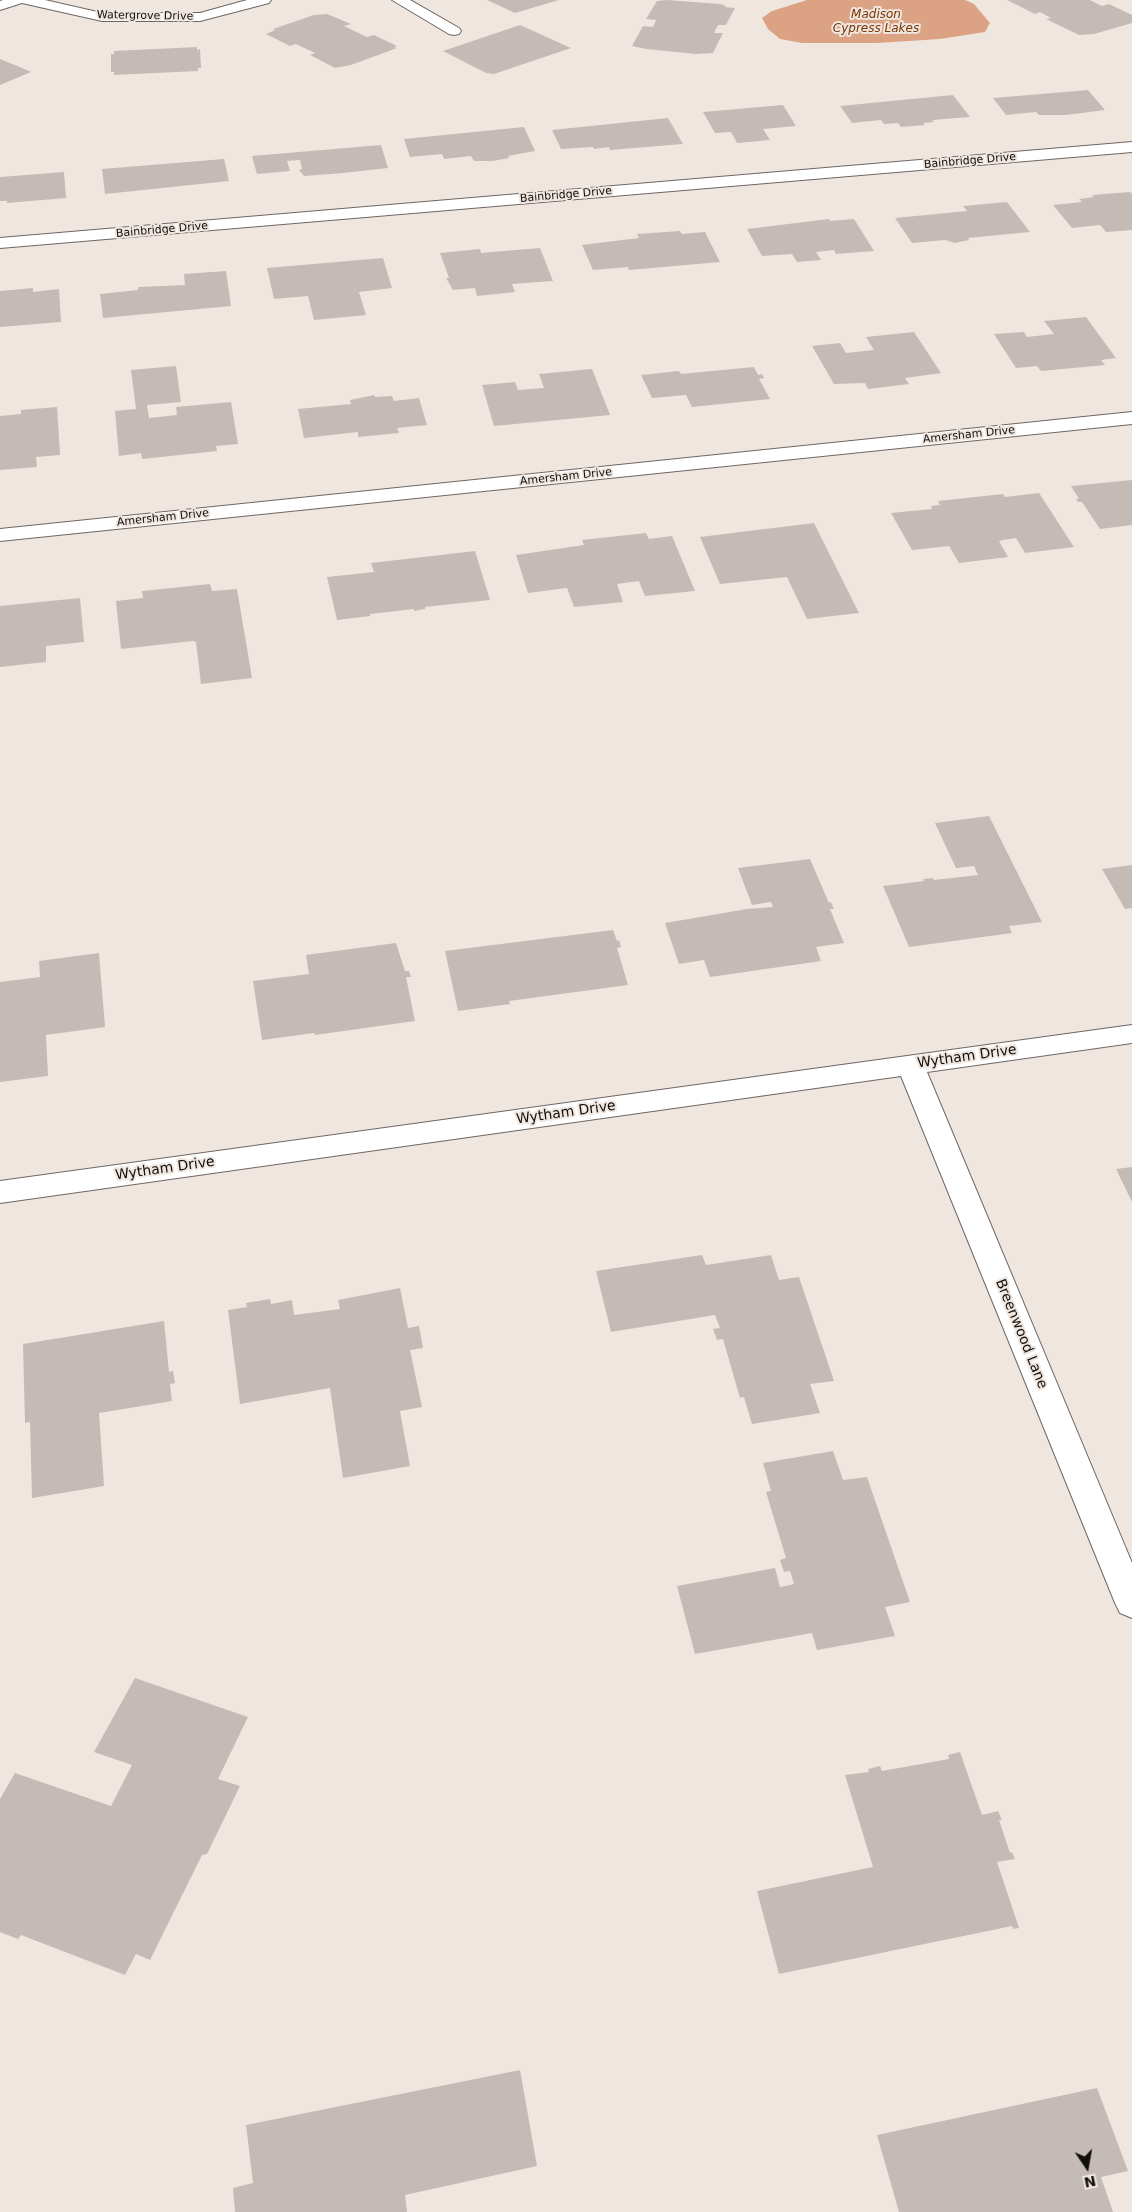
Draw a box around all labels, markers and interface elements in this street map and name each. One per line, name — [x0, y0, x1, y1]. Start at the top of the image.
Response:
water label: Madison Cypress Lakes — [833, 8, 919, 36]
street label: Watergrove Drive — [97, 9, 193, 23]
street label: Bainbridge Drive — [923, 150, 1017, 172]
street label: Bainbridge Drive — [519, 184, 613, 206]
street label: Bainbridge Drive — [115, 219, 209, 241]
street label: Amersham Drive — [922, 424, 1016, 446]
street label: Amersham Drive — [519, 466, 613, 488]
street label: Amersham Drive — [116, 507, 210, 529]
street label: Wytham Drive — [916, 1042, 1018, 1072]
street label: Wytham Drive — [515, 1098, 617, 1128]
street label: Wytham Drive — [114, 1154, 216, 1184]
street label: Breenwood Lane — [991, 1277, 1051, 1391]
north arrow — [1062, 2142, 1112, 2192]
text: N — [1083, 2173, 1098, 2191]

